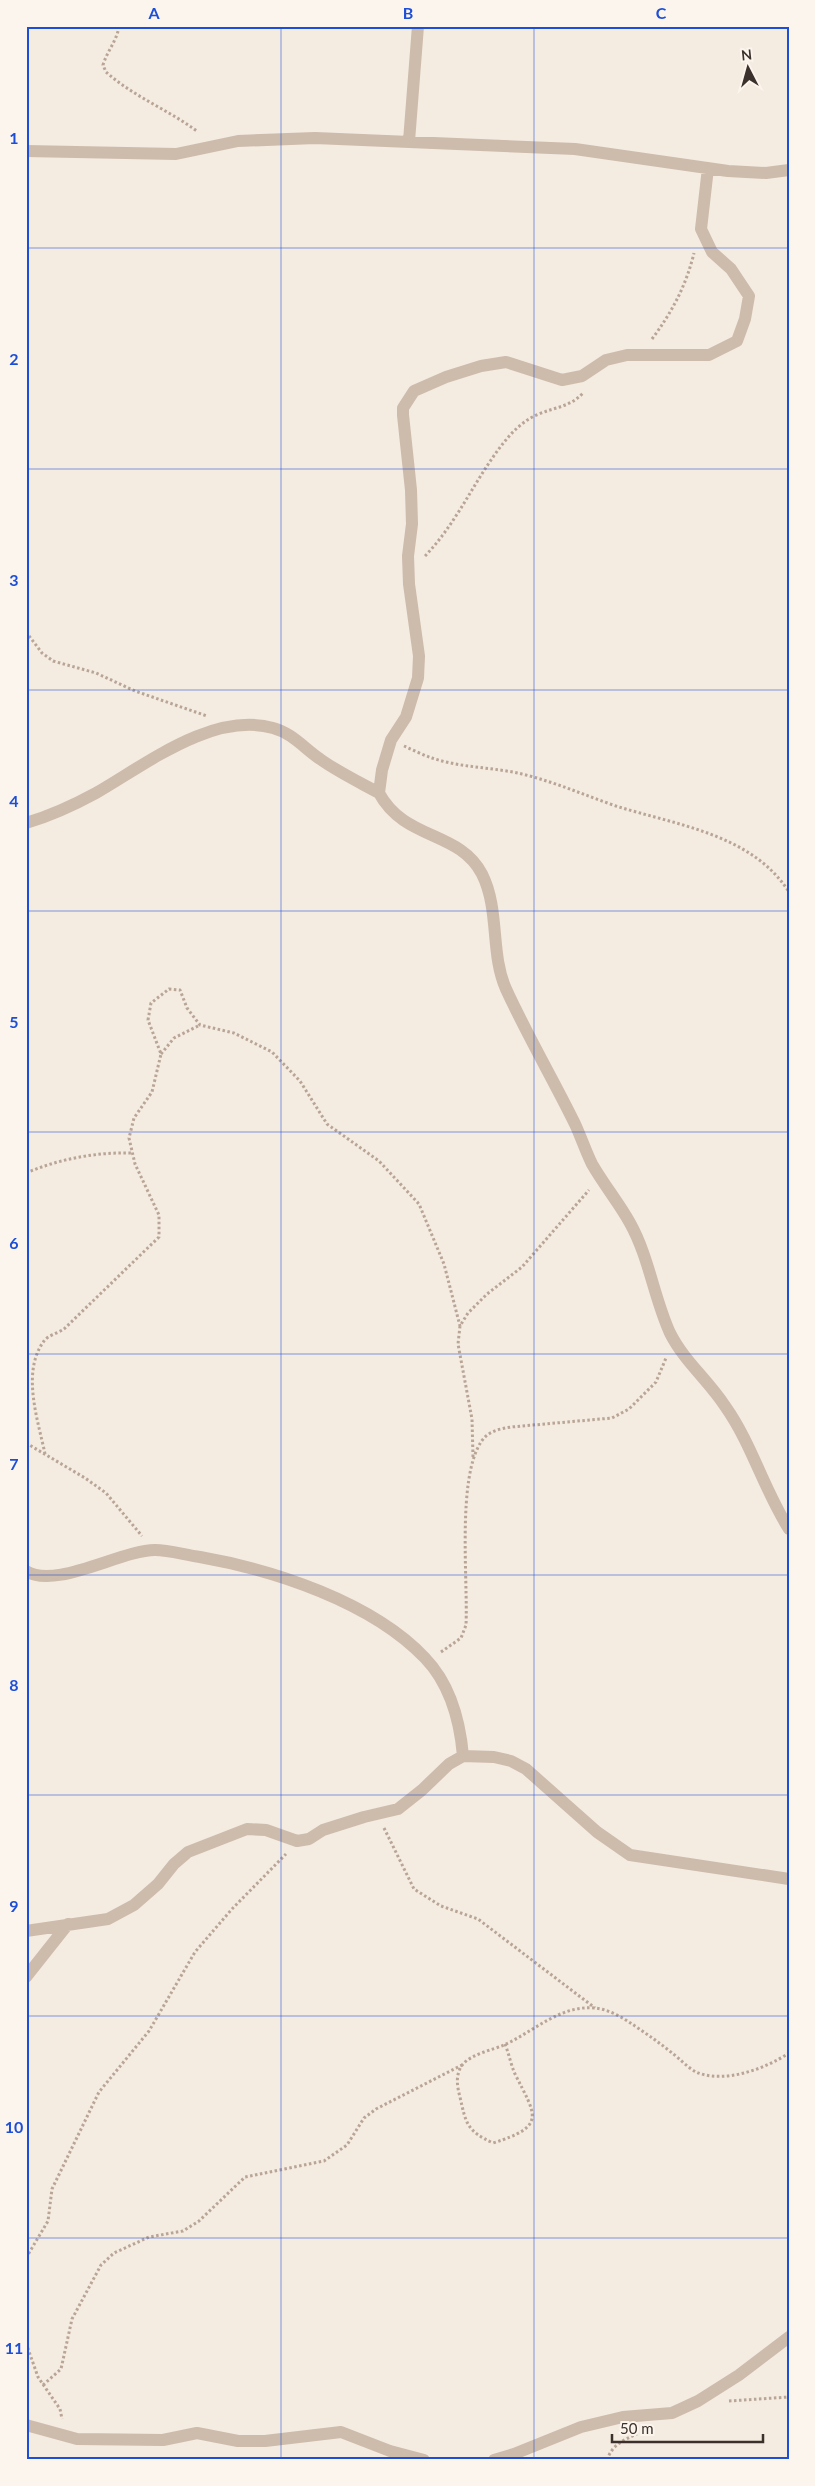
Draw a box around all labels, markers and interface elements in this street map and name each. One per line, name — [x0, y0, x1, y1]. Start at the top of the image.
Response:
text: A — [147, 3, 160, 22]
text: B — [403, 3, 413, 22]
text: C — [656, 3, 667, 22]
north arrow — [722, 42, 772, 92]
text: N — [740, 46, 753, 64]
text: 1 — [9, 128, 19, 147]
text: 2 — [9, 349, 19, 368]
text: 3 — [9, 570, 19, 589]
text: 4 — [9, 791, 19, 810]
text: 5 — [9, 1012, 19, 1031]
text: 6 — [9, 1233, 19, 1252]
text: 7 — [9, 1454, 19, 1473]
text: 8 — [9, 1675, 19, 1694]
text: 9 — [9, 1896, 19, 1915]
text: 10 — [5, 2117, 23, 2136]
text: 11 — [5, 2338, 23, 2357]
scale bar — [612, 2411, 764, 2443]
text: 50 m — [620, 2419, 654, 2437]

